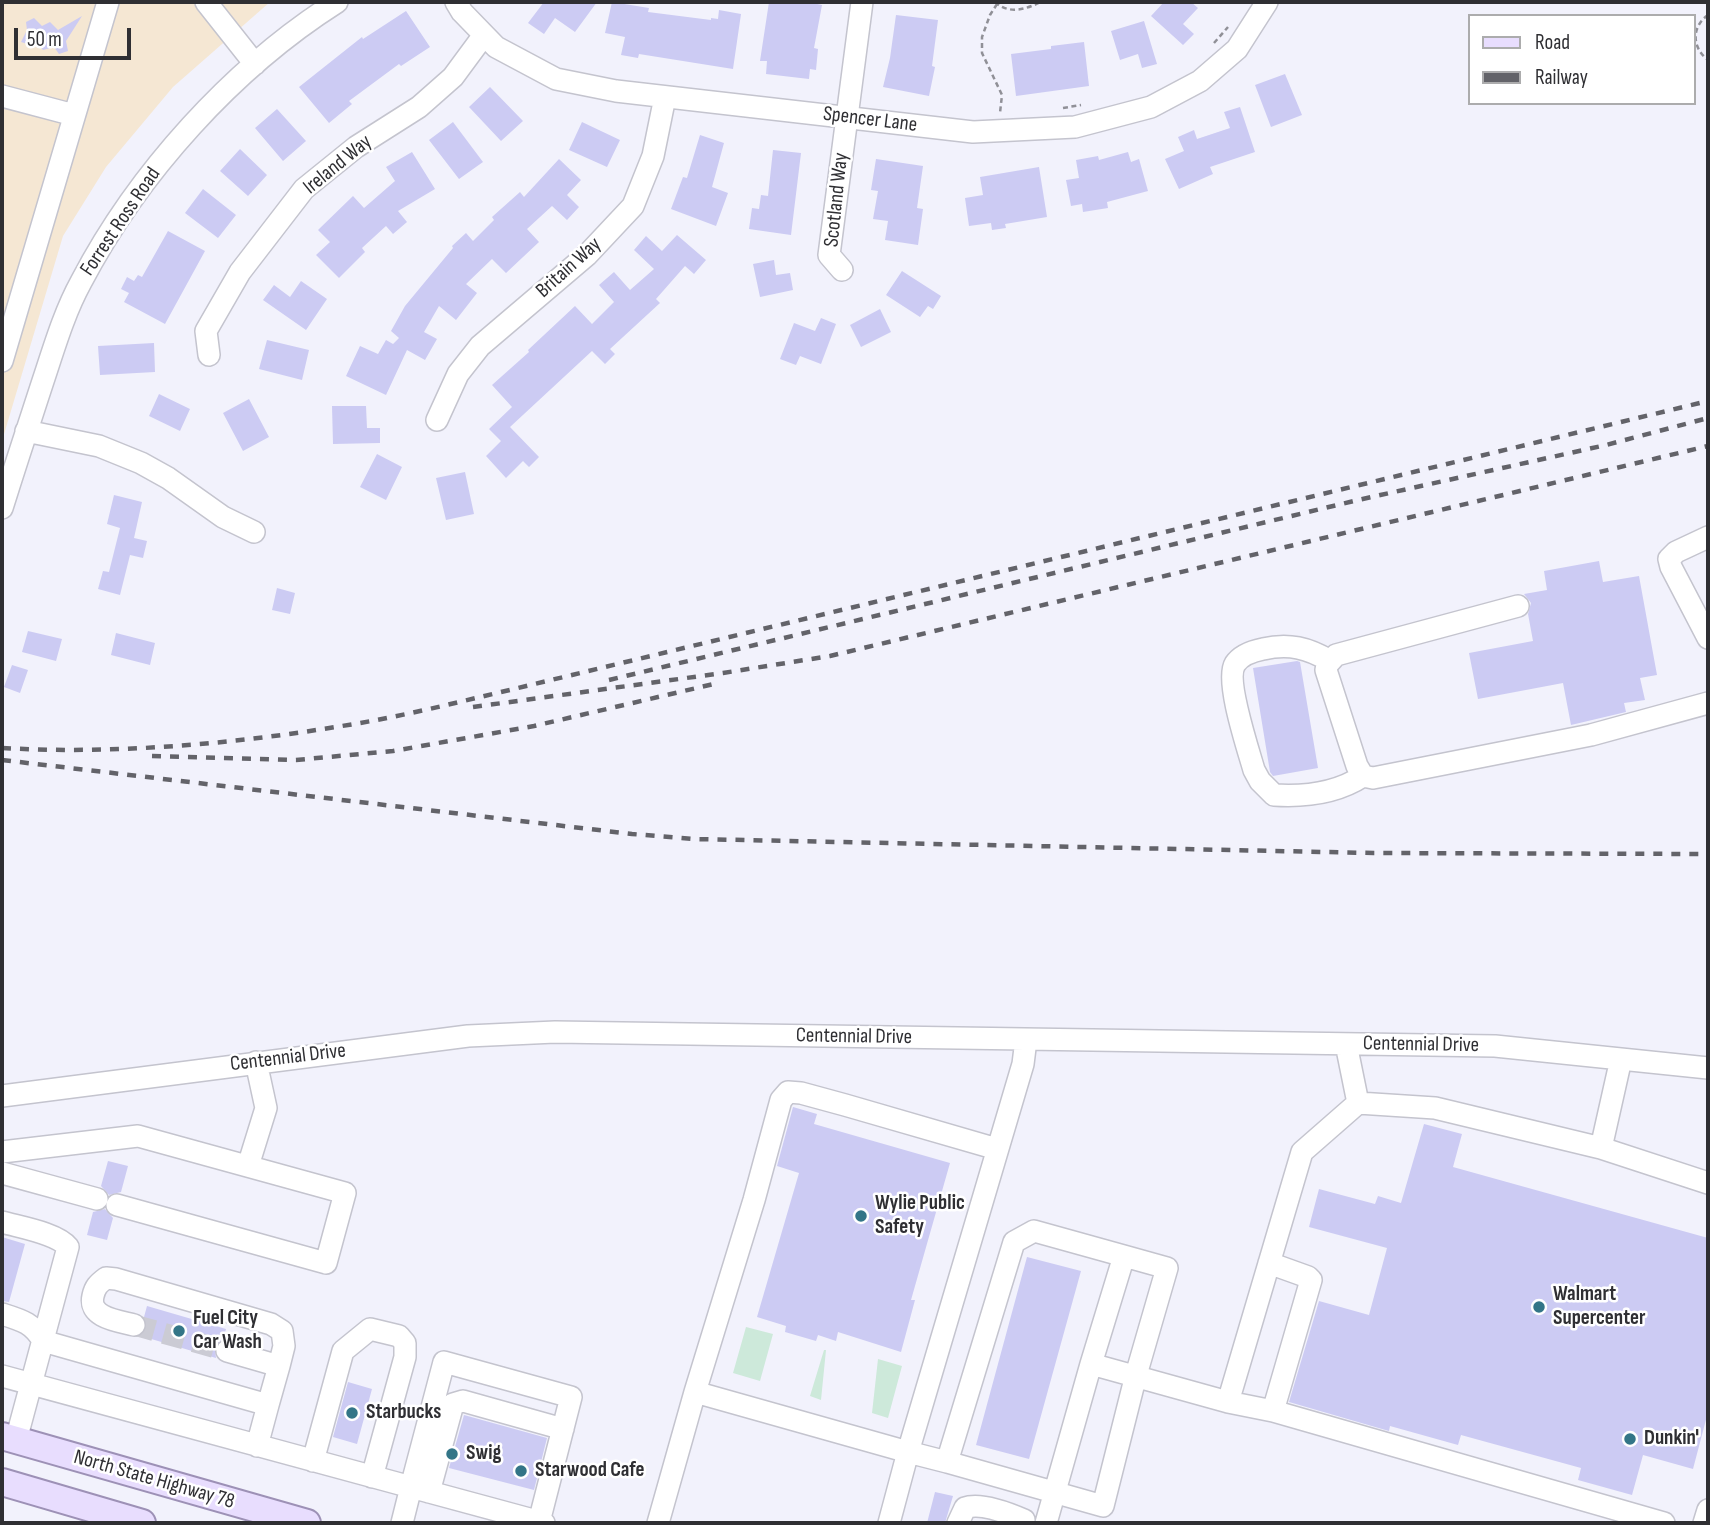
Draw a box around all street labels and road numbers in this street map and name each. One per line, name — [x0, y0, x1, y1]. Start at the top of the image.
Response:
street label: Spencer Lane — [822, 102, 918, 138]
street label: Ireland Way — [299, 130, 377, 200]
street label: Scotland Way — [820, 152, 854, 248]
street label: Forrest Ross Road — [76, 163, 166, 281]
street label: Britain Way — [531, 232, 607, 304]
street label: Centennial Drive — [796, 1023, 912, 1051]
street label: Centennial Drive — [1363, 1031, 1479, 1059]
street label: Centennial Drive — [229, 1038, 347, 1078]
street label: North State Highway 78 — [71, 1445, 237, 1515]

